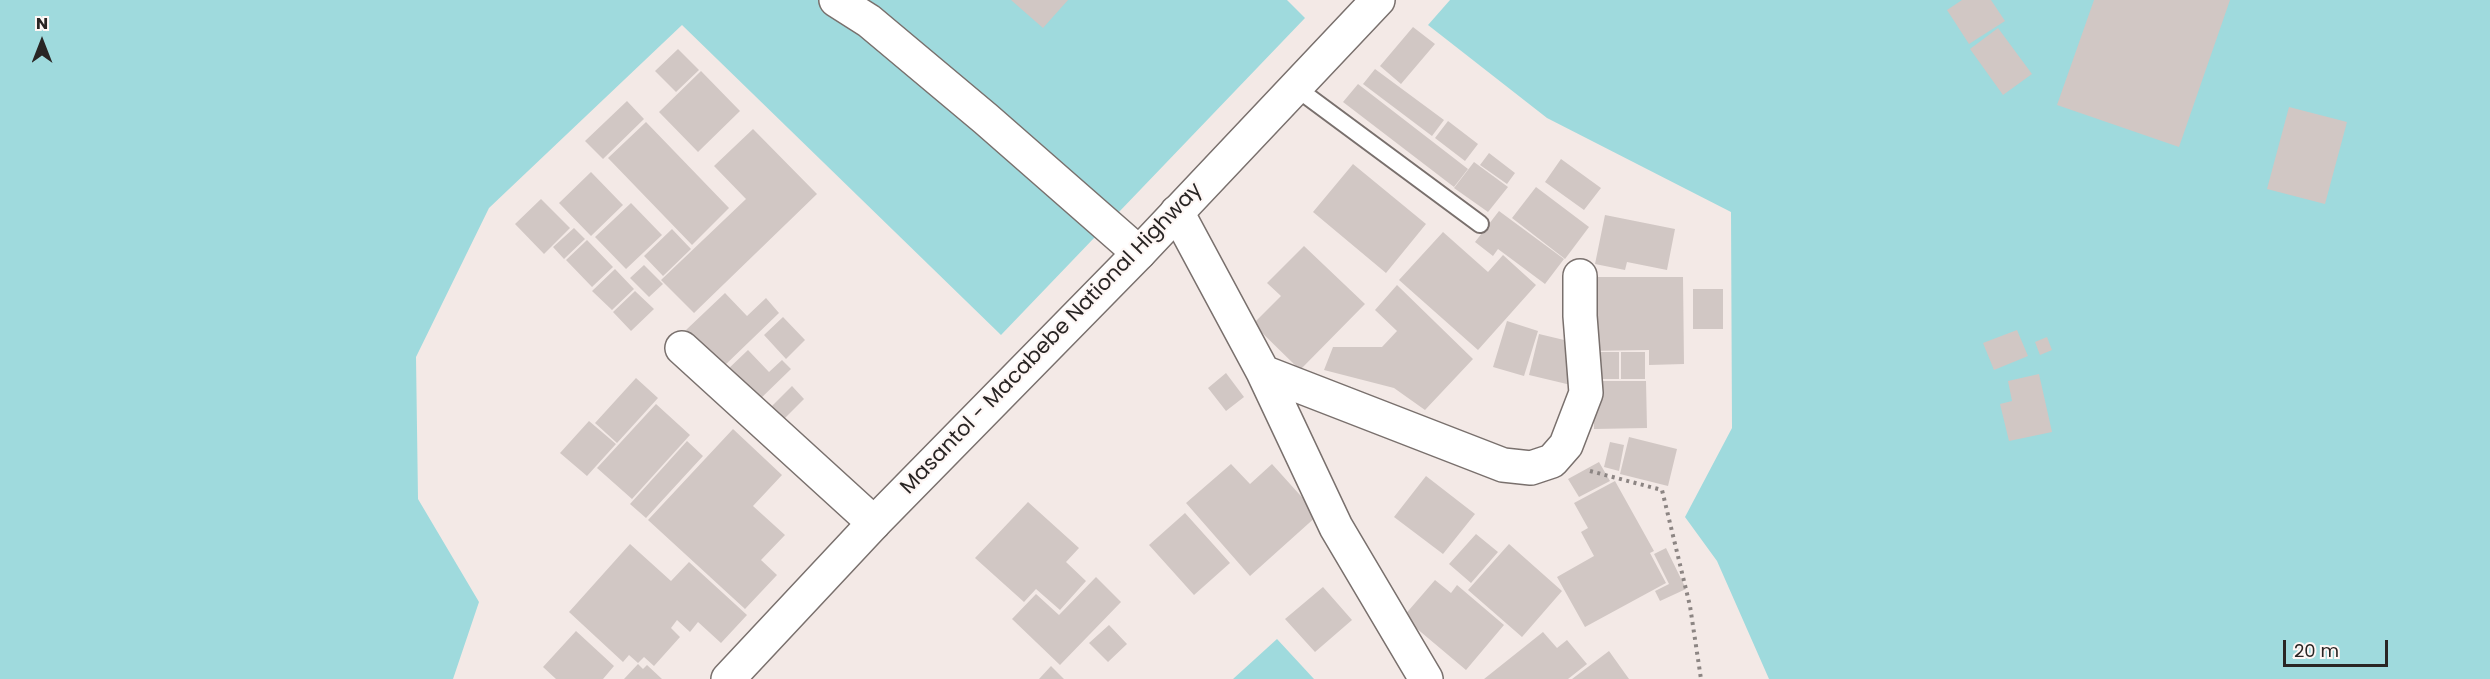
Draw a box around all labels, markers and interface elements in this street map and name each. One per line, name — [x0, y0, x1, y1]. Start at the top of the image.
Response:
north arrow — [12, 12, 72, 72]
text: N — [36, 12, 48, 35]
street label: Masantol - Macabebe National Highway — [896, 178, 1208, 500]
scale bar — [2286, 628, 2391, 666]
text: 20 m — [2294, 638, 2339, 663]

